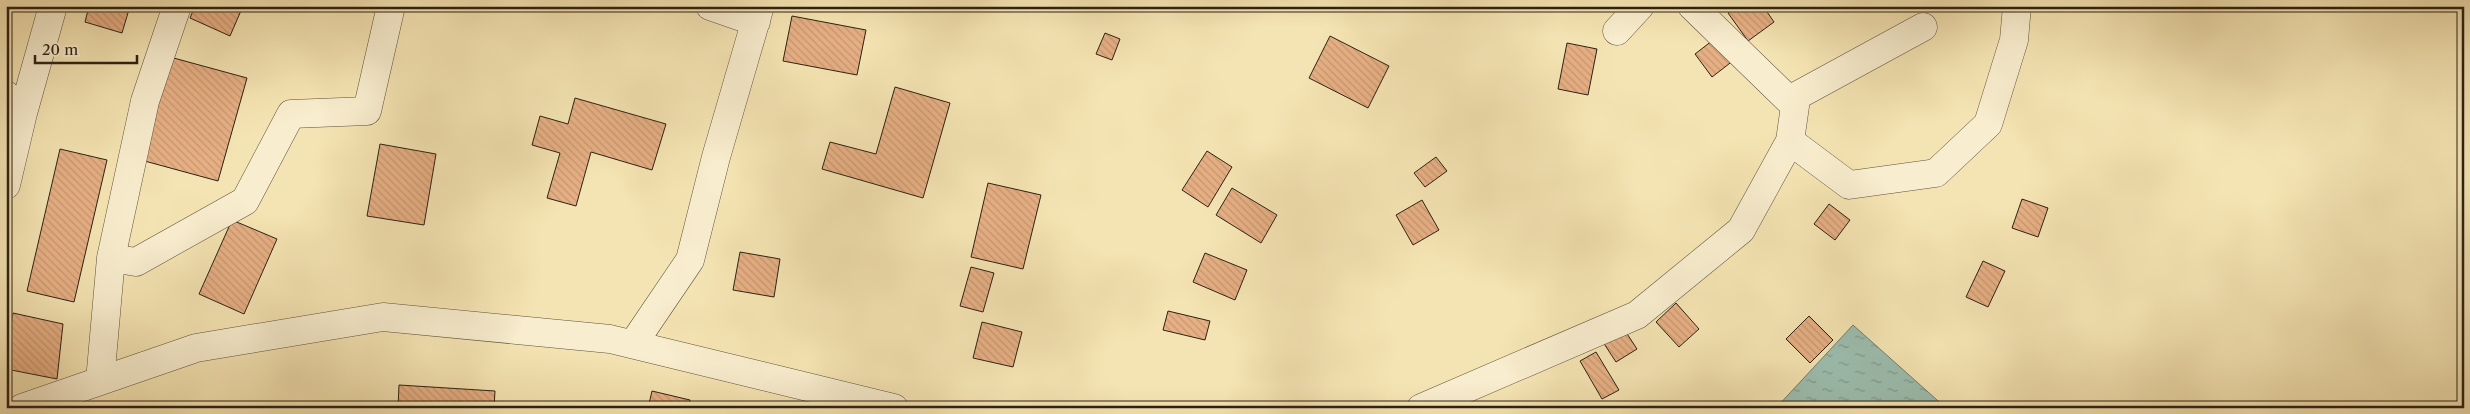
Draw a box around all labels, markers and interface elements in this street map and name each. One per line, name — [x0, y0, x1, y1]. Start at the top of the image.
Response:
scale bar — [35, 32, 138, 64]
text: 20 m — [42, 40, 78, 59]

